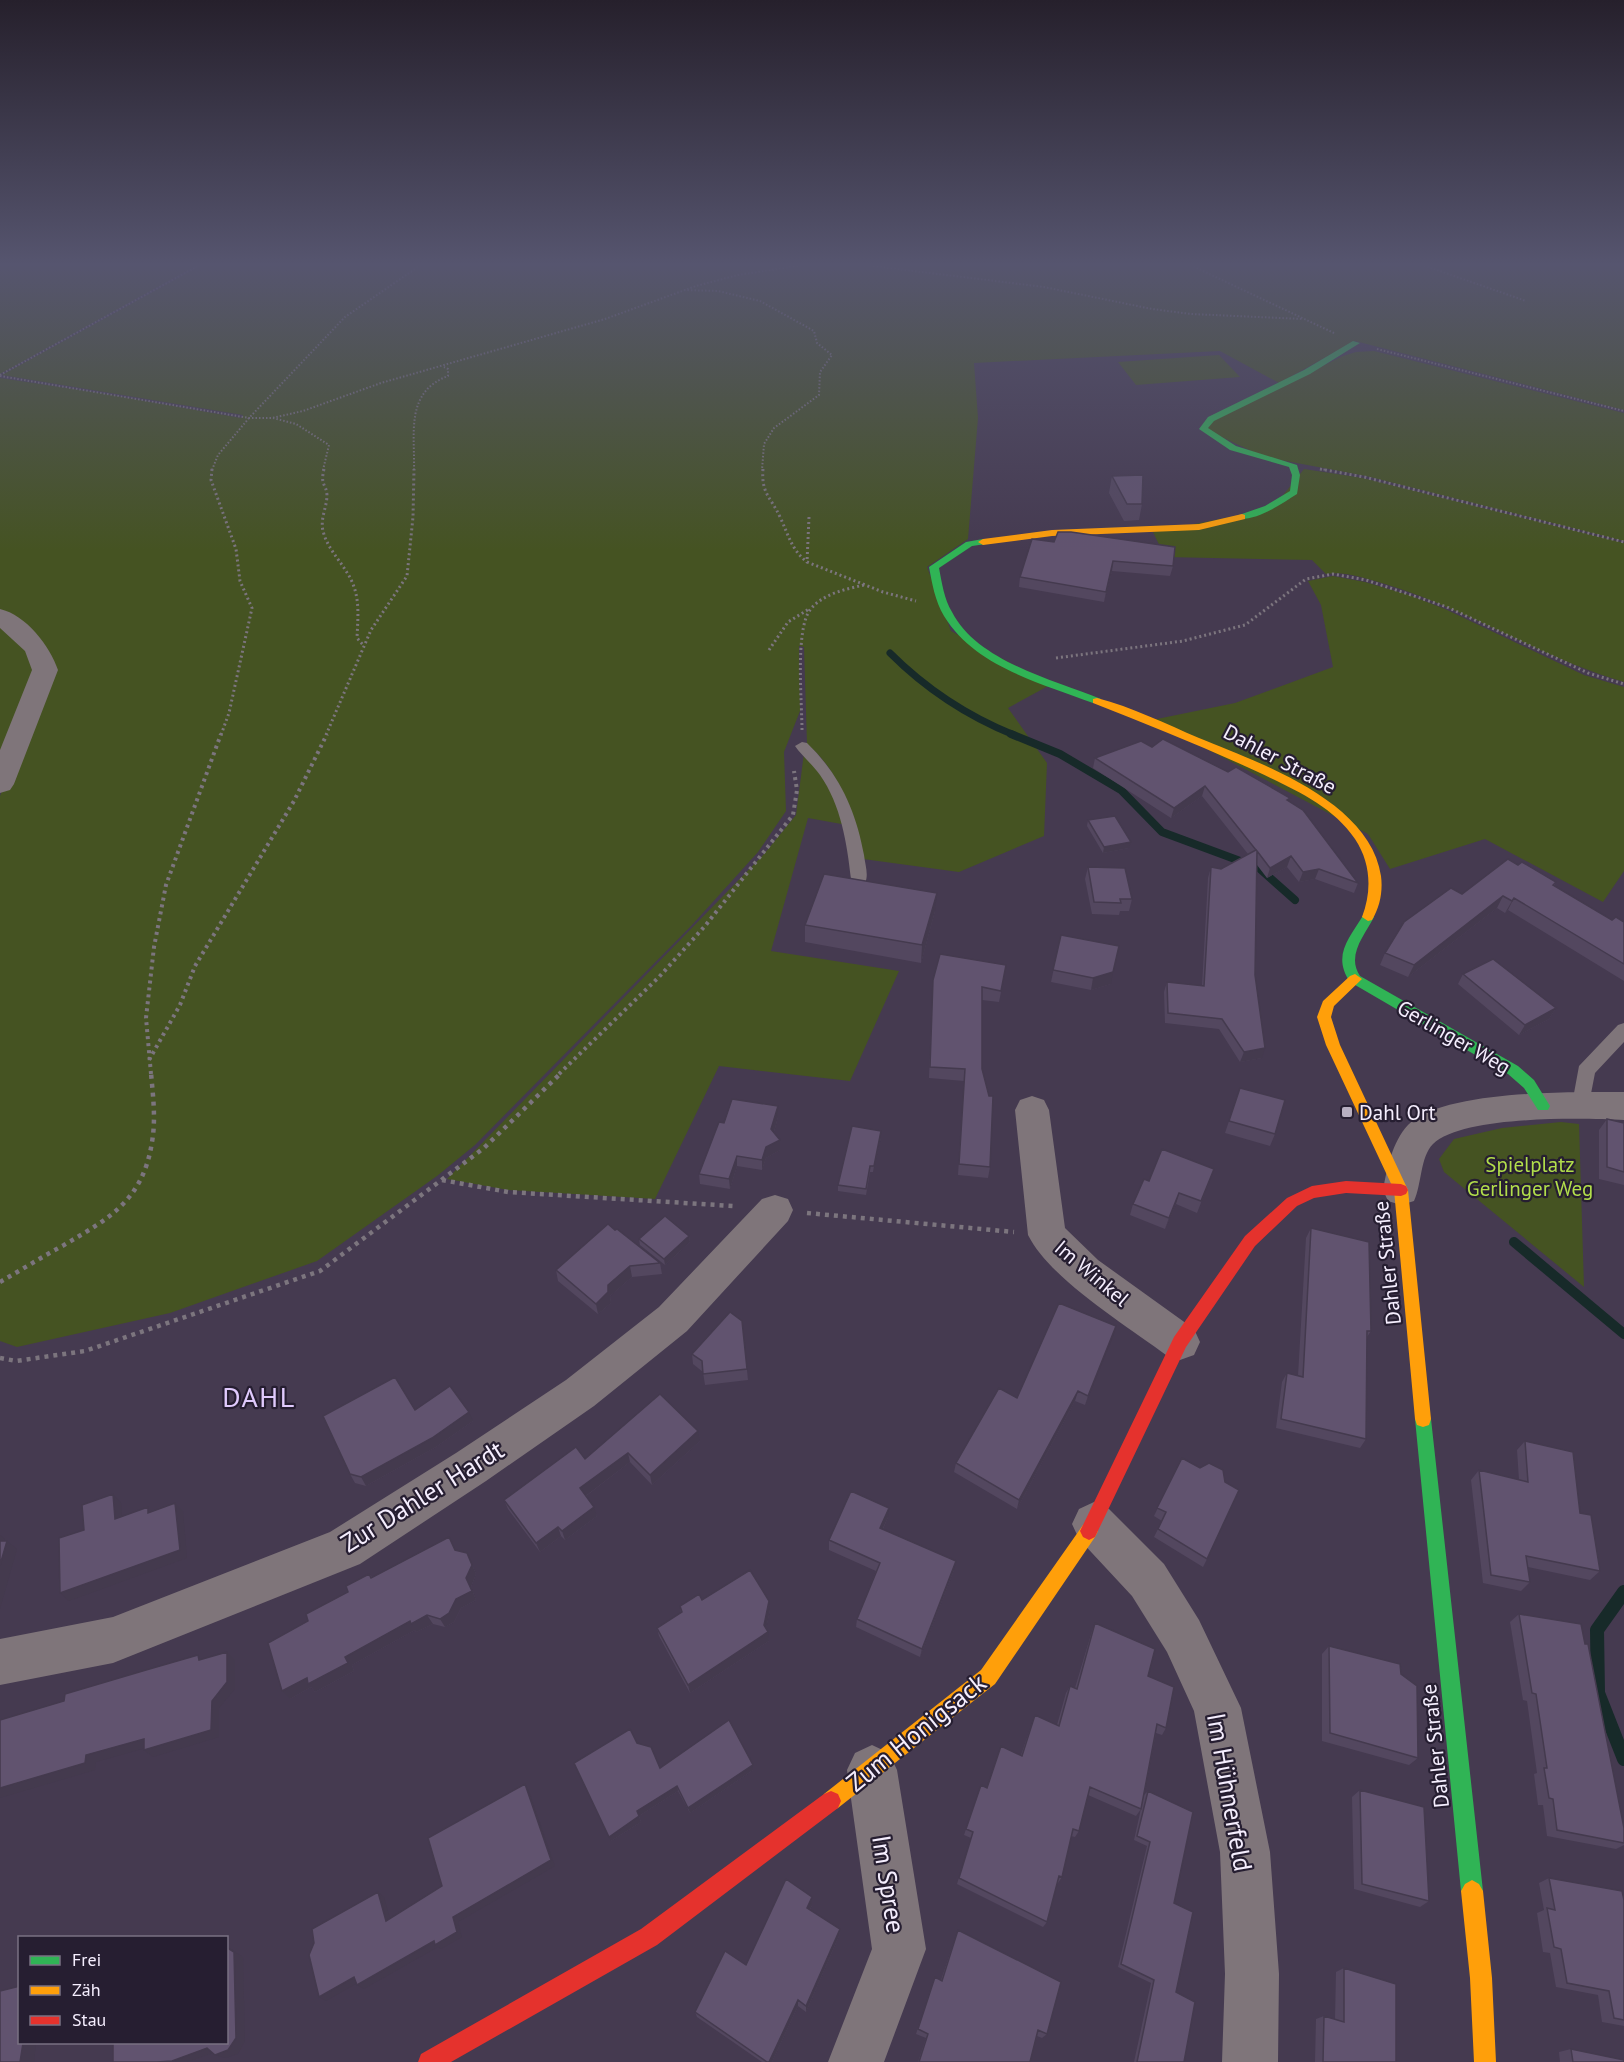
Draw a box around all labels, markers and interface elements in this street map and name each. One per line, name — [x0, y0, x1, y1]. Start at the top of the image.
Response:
street label: Dahler Straße — [1219, 718, 1341, 800]
street label: Gerlinger Weg — [1393, 994, 1515, 1080]
place label: Dahl Ort — [1359, 1099, 1436, 1126]
marker: Dahl Ort — [1340, 1105, 1354, 1119]
park label: Spielplatz Gerlinger Weg — [1467, 1151, 1593, 1202]
street label: Dahler Straße — [1367, 1200, 1407, 1326]
street label: Im Winkel — [1049, 1234, 1135, 1312]
district label: DAHL — [222, 1378, 296, 1415]
street label: Zur Dahler Hardt — [334, 1433, 510, 1559]
street label: Zum Honigsack — [839, 1665, 993, 1798]
street label: Dahler Straße — [1415, 1683, 1455, 1809]
street label: Im Hühnerfeld — [1200, 1710, 1260, 1874]
street label: Im Spree — [865, 1833, 913, 1935]
legend — [18, 1936, 228, 2044]
text: Frei — [72, 1948, 101, 1971]
text: Zäh — [72, 1978, 101, 2001]
text: Stau — [72, 2008, 106, 2031]

